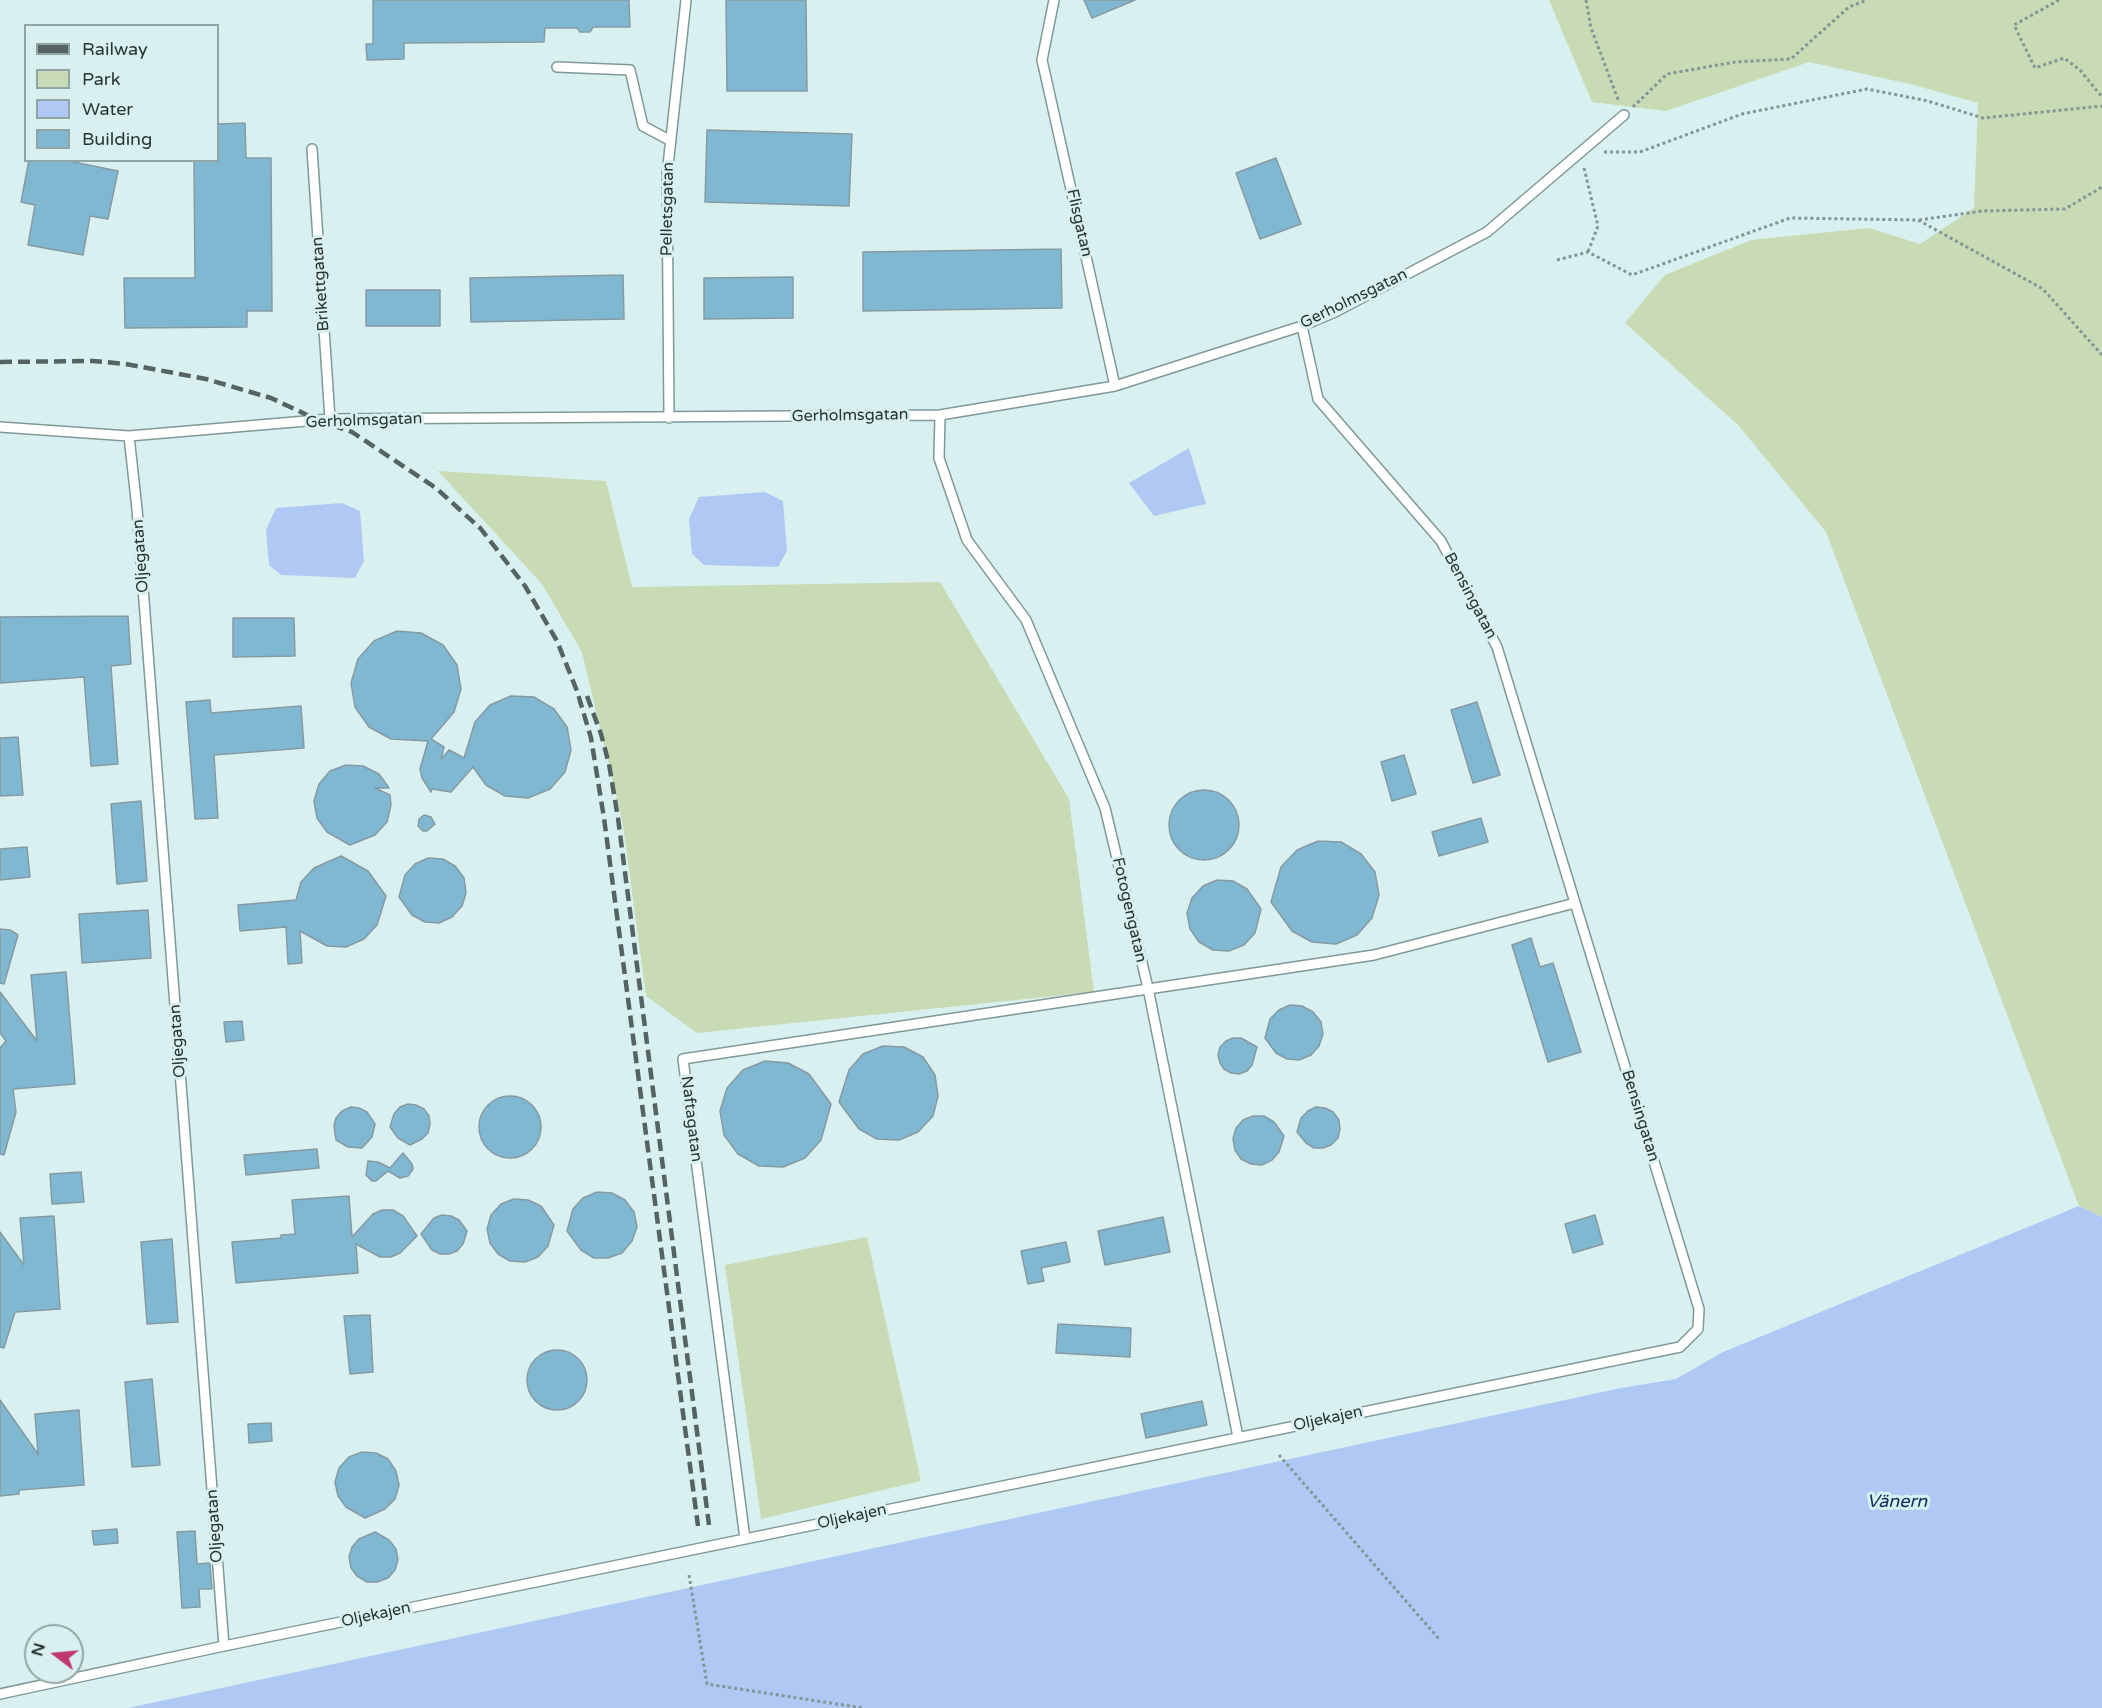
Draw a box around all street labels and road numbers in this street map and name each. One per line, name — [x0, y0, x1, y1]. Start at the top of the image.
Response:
street label: Pelletsgatan — [658, 162, 678, 256]
street label: Flisgatan — [1062, 187, 1096, 259]
street label: Brikettgatan — [308, 236, 334, 332]
street label: Gerholmsgatan — [1297, 265, 1411, 333]
street label: Gerholmsgatan — [791, 405, 909, 427]
street label: Gerholmsgatan — [305, 409, 423, 433]
street label: Oljegatan — [129, 519, 153, 593]
street label: Bensingatan — [1439, 550, 1501, 642]
street label: Fotogengatan — [1108, 856, 1150, 964]
street label: Oljegatan — [166, 1004, 190, 1078]
street label: Bensingatan — [1617, 1068, 1663, 1164]
street label: Naftagatan — [676, 1075, 706, 1163]
street label: Oljekajen — [1292, 1402, 1364, 1436]
street label: Oljegatan — [203, 1489, 227, 1563]
street label: Oljekajen — [816, 1500, 888, 1534]
street label: Oljekajen — [340, 1598, 412, 1632]

